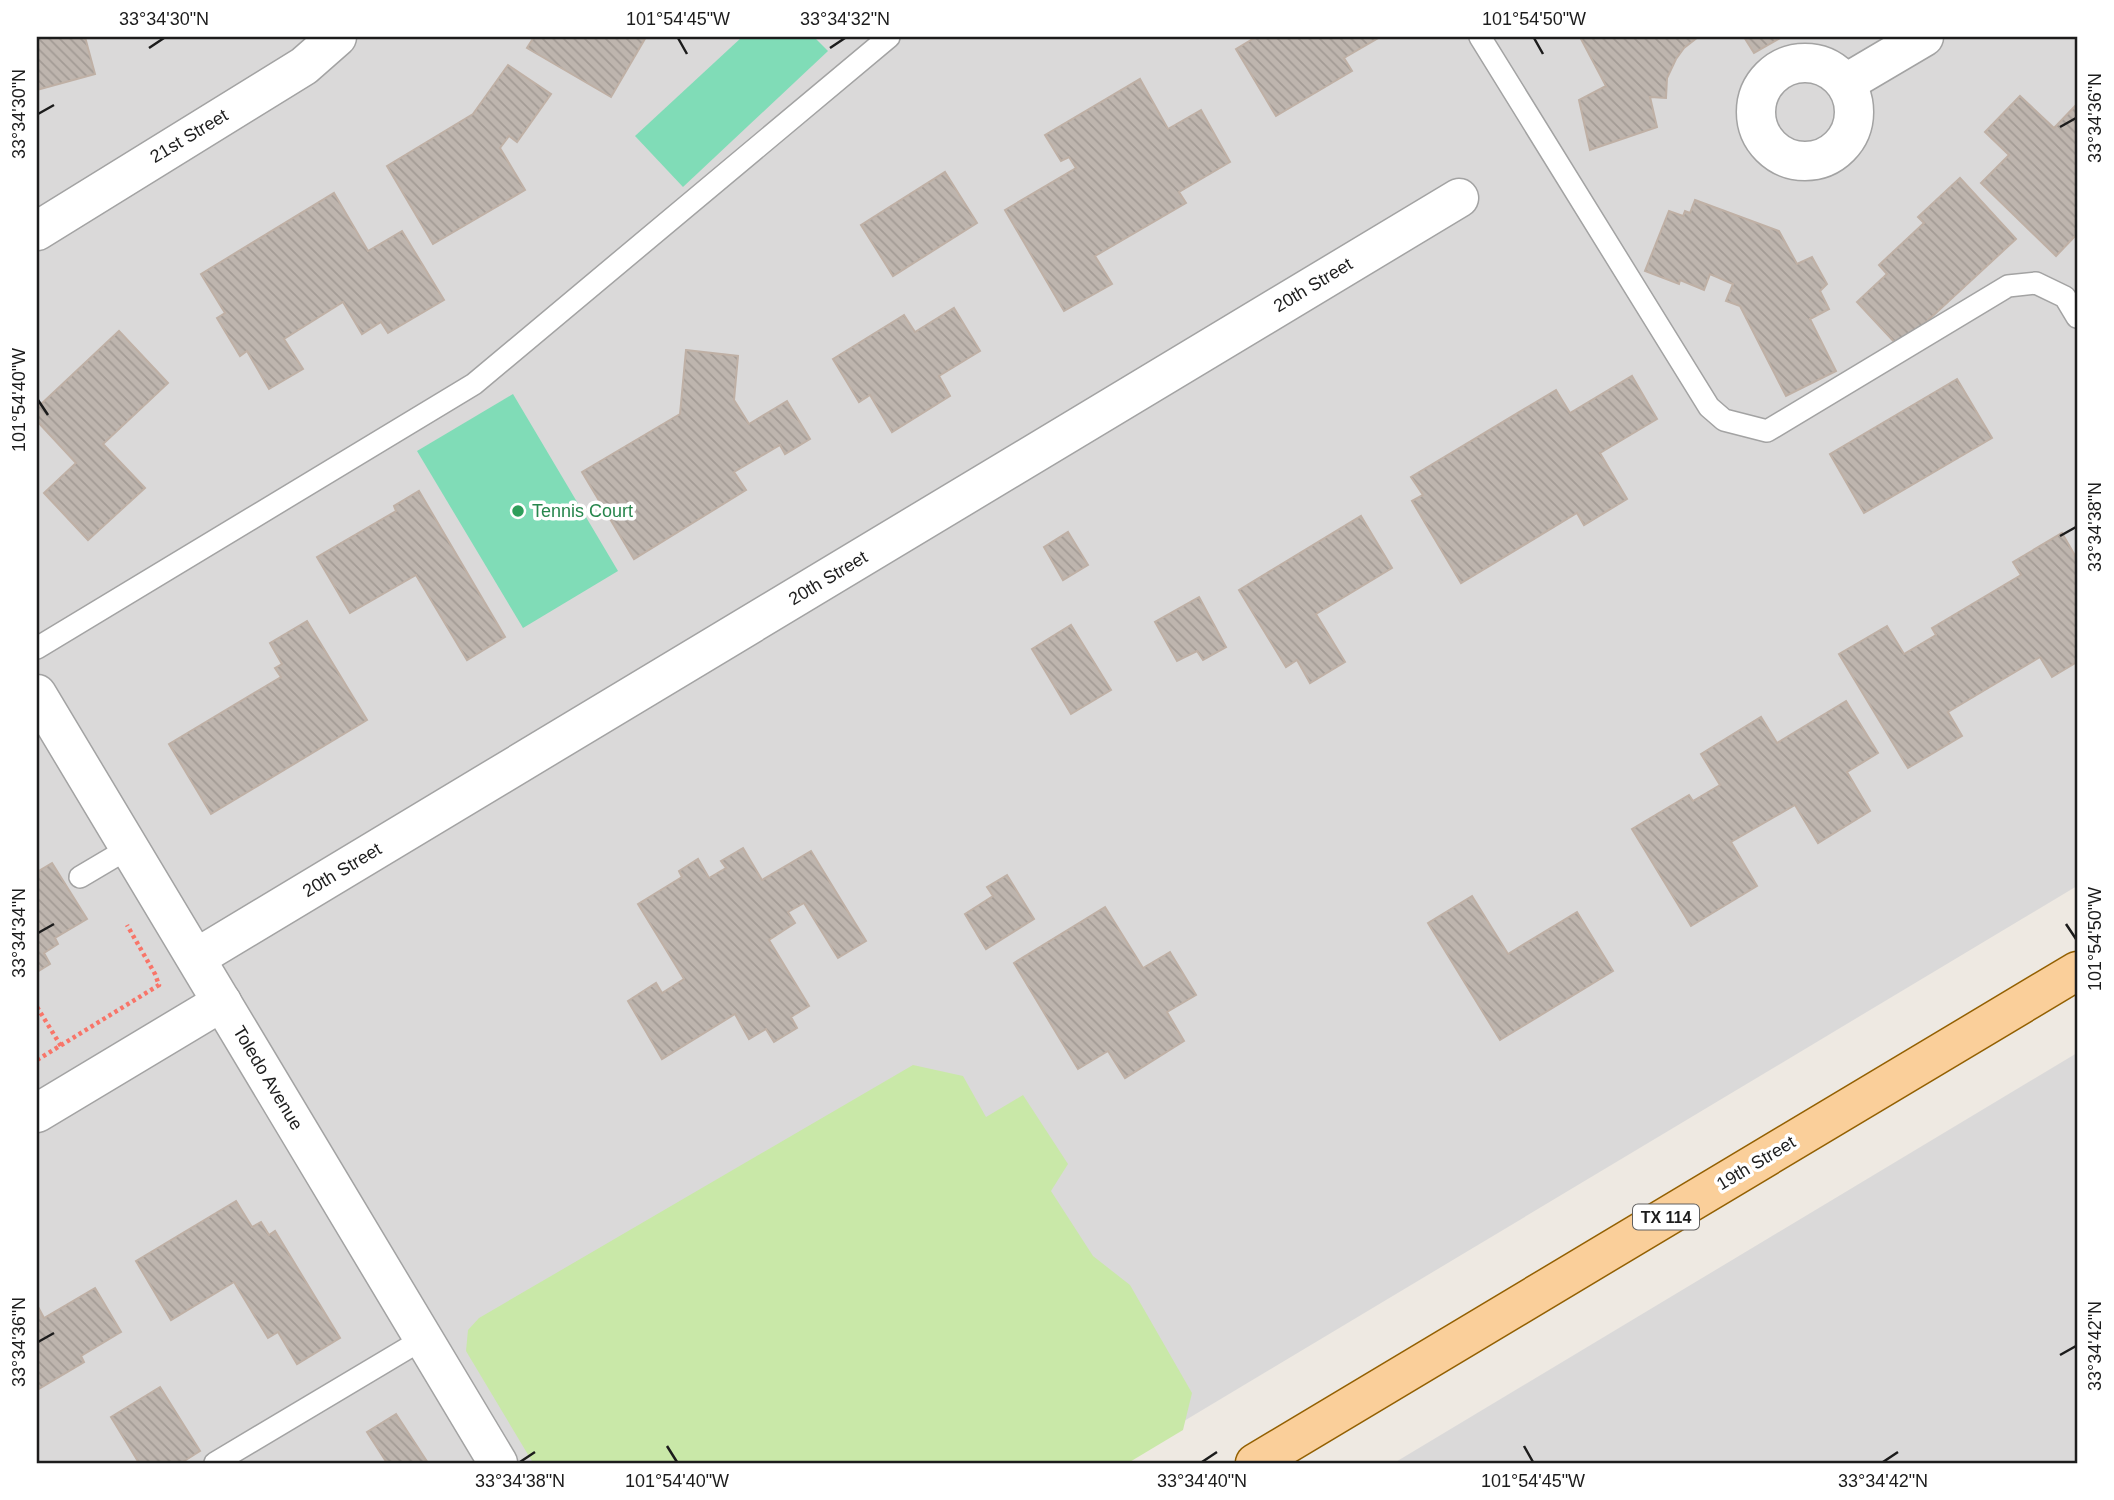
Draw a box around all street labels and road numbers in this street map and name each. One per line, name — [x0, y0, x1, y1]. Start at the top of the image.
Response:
street label: 21st Street — [147, 105, 231, 167]
street label: 20th Street — [1270, 254, 1356, 316]
street label: 20th Street — [785, 547, 871, 609]
street label: 20th Street — [299, 839, 385, 901]
street label: Toledo Avenue — [229, 1022, 307, 1134]
street label: 19th Street — [1713, 1132, 1799, 1194]
road number: TX 114 — [1633, 1204, 1699, 1230]

